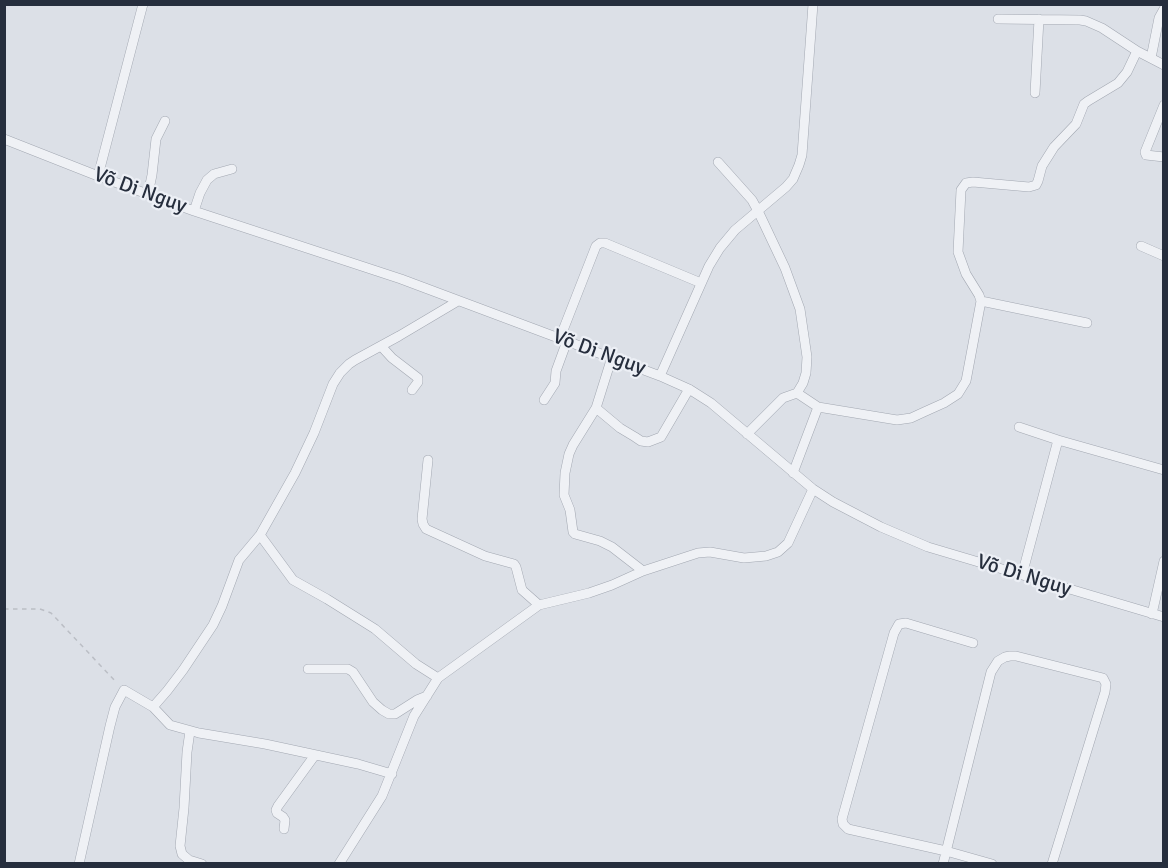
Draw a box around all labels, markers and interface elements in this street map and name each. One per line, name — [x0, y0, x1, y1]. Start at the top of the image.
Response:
street label: Võ Di Nguy — [90, 163, 190, 219]
street label: Võ Di Nguy — [549, 325, 649, 381]
street label: Võ Di Nguy — [974, 550, 1074, 602]

